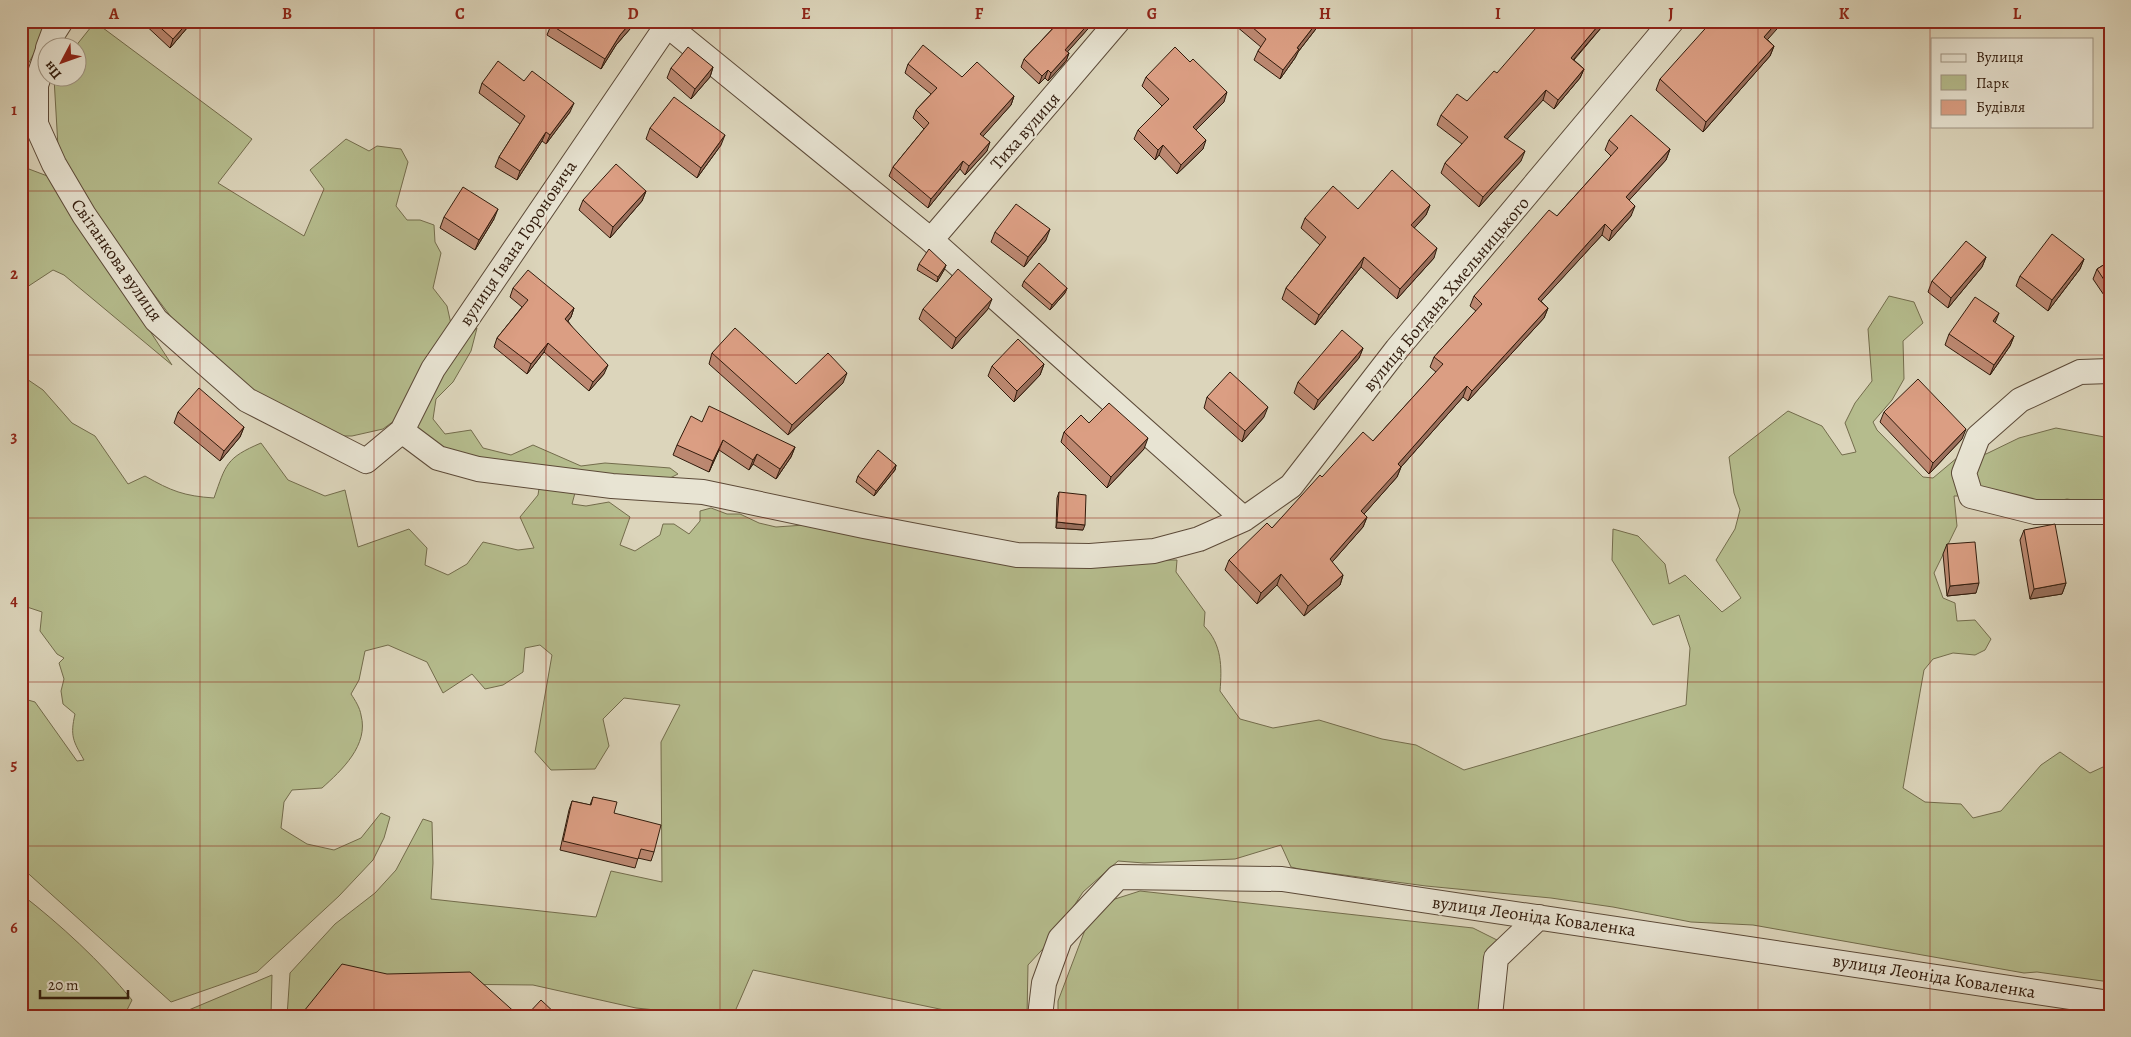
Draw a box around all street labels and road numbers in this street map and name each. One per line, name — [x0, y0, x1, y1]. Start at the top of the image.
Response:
street label: Тиха вулиця — [985, 87, 1065, 175]
street label: вулиця Івана Гороновича — [454, 155, 583, 330]
street label: вулиця Богдана Хмельницького — [1357, 191, 1535, 397]
street label: Світанкова вулиця — [66, 194, 168, 326]
street label: вулиця Леоніда Коваленка — [1431, 890, 1638, 942]
street label: вулиця Леоніда Коваленка — [1831, 948, 2038, 1004]

